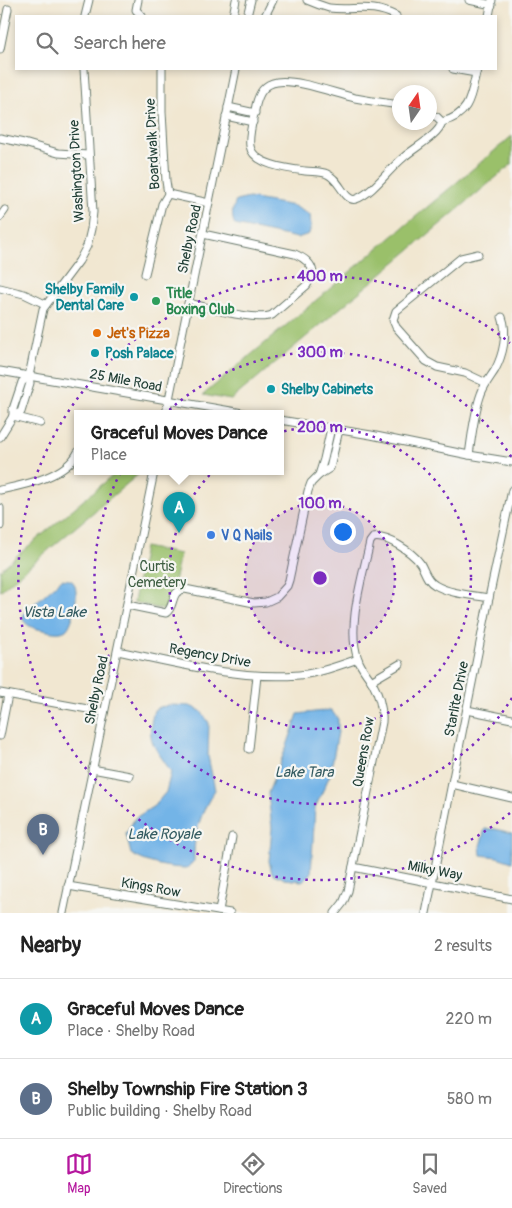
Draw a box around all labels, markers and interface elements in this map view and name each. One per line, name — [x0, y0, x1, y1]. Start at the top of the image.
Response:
search box — [15, 15, 497, 70]
icon: search — [33, 29, 61, 57]
text: Search here — [73, 31, 166, 55]
north arrow — [392, 85, 437, 130]
street label: Boardwalk Drive — [142, 98, 163, 190]
street label: Washington Drive — [65, 119, 88, 223]
street label: Shelby Road — [174, 203, 205, 275]
text: 400 m — [297, 267, 343, 286]
place label: Shelby Family Dental Care — [45, 281, 125, 314]
place label: Title Boxing Club — [165, 285, 235, 318]
marker: Shelby Family Dental Care — [128, 291, 140, 303]
marker: Title Boxing Club — [150, 295, 162, 307]
place label: Jet's Pizza — [107, 325, 170, 342]
marker: Jet's Pizza — [91, 327, 103, 339]
text: 300 m — [297, 343, 343, 362]
place label: Posh Palace — [105, 345, 175, 362]
marker: Posh Palace — [89, 347, 101, 359]
street label: 25 Mile Road — [88, 365, 164, 396]
place label: Shelby Cabinets — [281, 381, 374, 398]
marker: Shelby Cabinets — [265, 383, 277, 395]
popup — [74, 410, 284, 475]
text: 200 m — [297, 418, 343, 437]
text: Graceful Moves Dance — [91, 421, 267, 445]
text: Place — [91, 445, 127, 465]
pin: A — [163, 492, 195, 533]
text: 100 m — [299, 494, 341, 513]
your location — [330, 519, 356, 545]
place label: V Q Nails — [221, 527, 273, 544]
marker: V Q Nails — [205, 529, 217, 541]
park label: Curtis Cemetery — [128, 558, 186, 591]
centre of rings — [311, 569, 329, 587]
water label: Vista Lake — [22, 603, 87, 622]
street label: Regency Drive — [168, 640, 252, 671]
street label: Shelby Road — [81, 654, 112, 726]
street label: Starlite Drive — [441, 660, 472, 738]
street label: Queens Row — [349, 715, 378, 789]
water label: Lake Tara — [274, 763, 335, 782]
pin: B — [27, 814, 59, 855]
water label: Lake Royale — [127, 825, 202, 844]
street label: Milky Way — [406, 857, 464, 884]
street label: Kings Row — [120, 874, 182, 901]
text: Nearby — [20, 932, 81, 959]
text: 2 results — [434, 936, 492, 956]
text: Graceful Moves Dance — [67, 997, 244, 1021]
text: A — [31, 1009, 41, 1029]
text: 220 m — [446, 1009, 492, 1029]
text: Place · Shelby Road — [67, 1021, 195, 1041]
text: Shelby Township Fire Station 3 — [67, 1077, 308, 1101]
text: B — [31, 1089, 41, 1109]
text: 580 m — [447, 1089, 492, 1109]
text: Public building · Shelby Road — [67, 1101, 252, 1121]
tab: Map — [65, 1150, 93, 1197]
tab: Directions — [223, 1150, 282, 1197]
tab: Saved — [412, 1150, 447, 1197]

